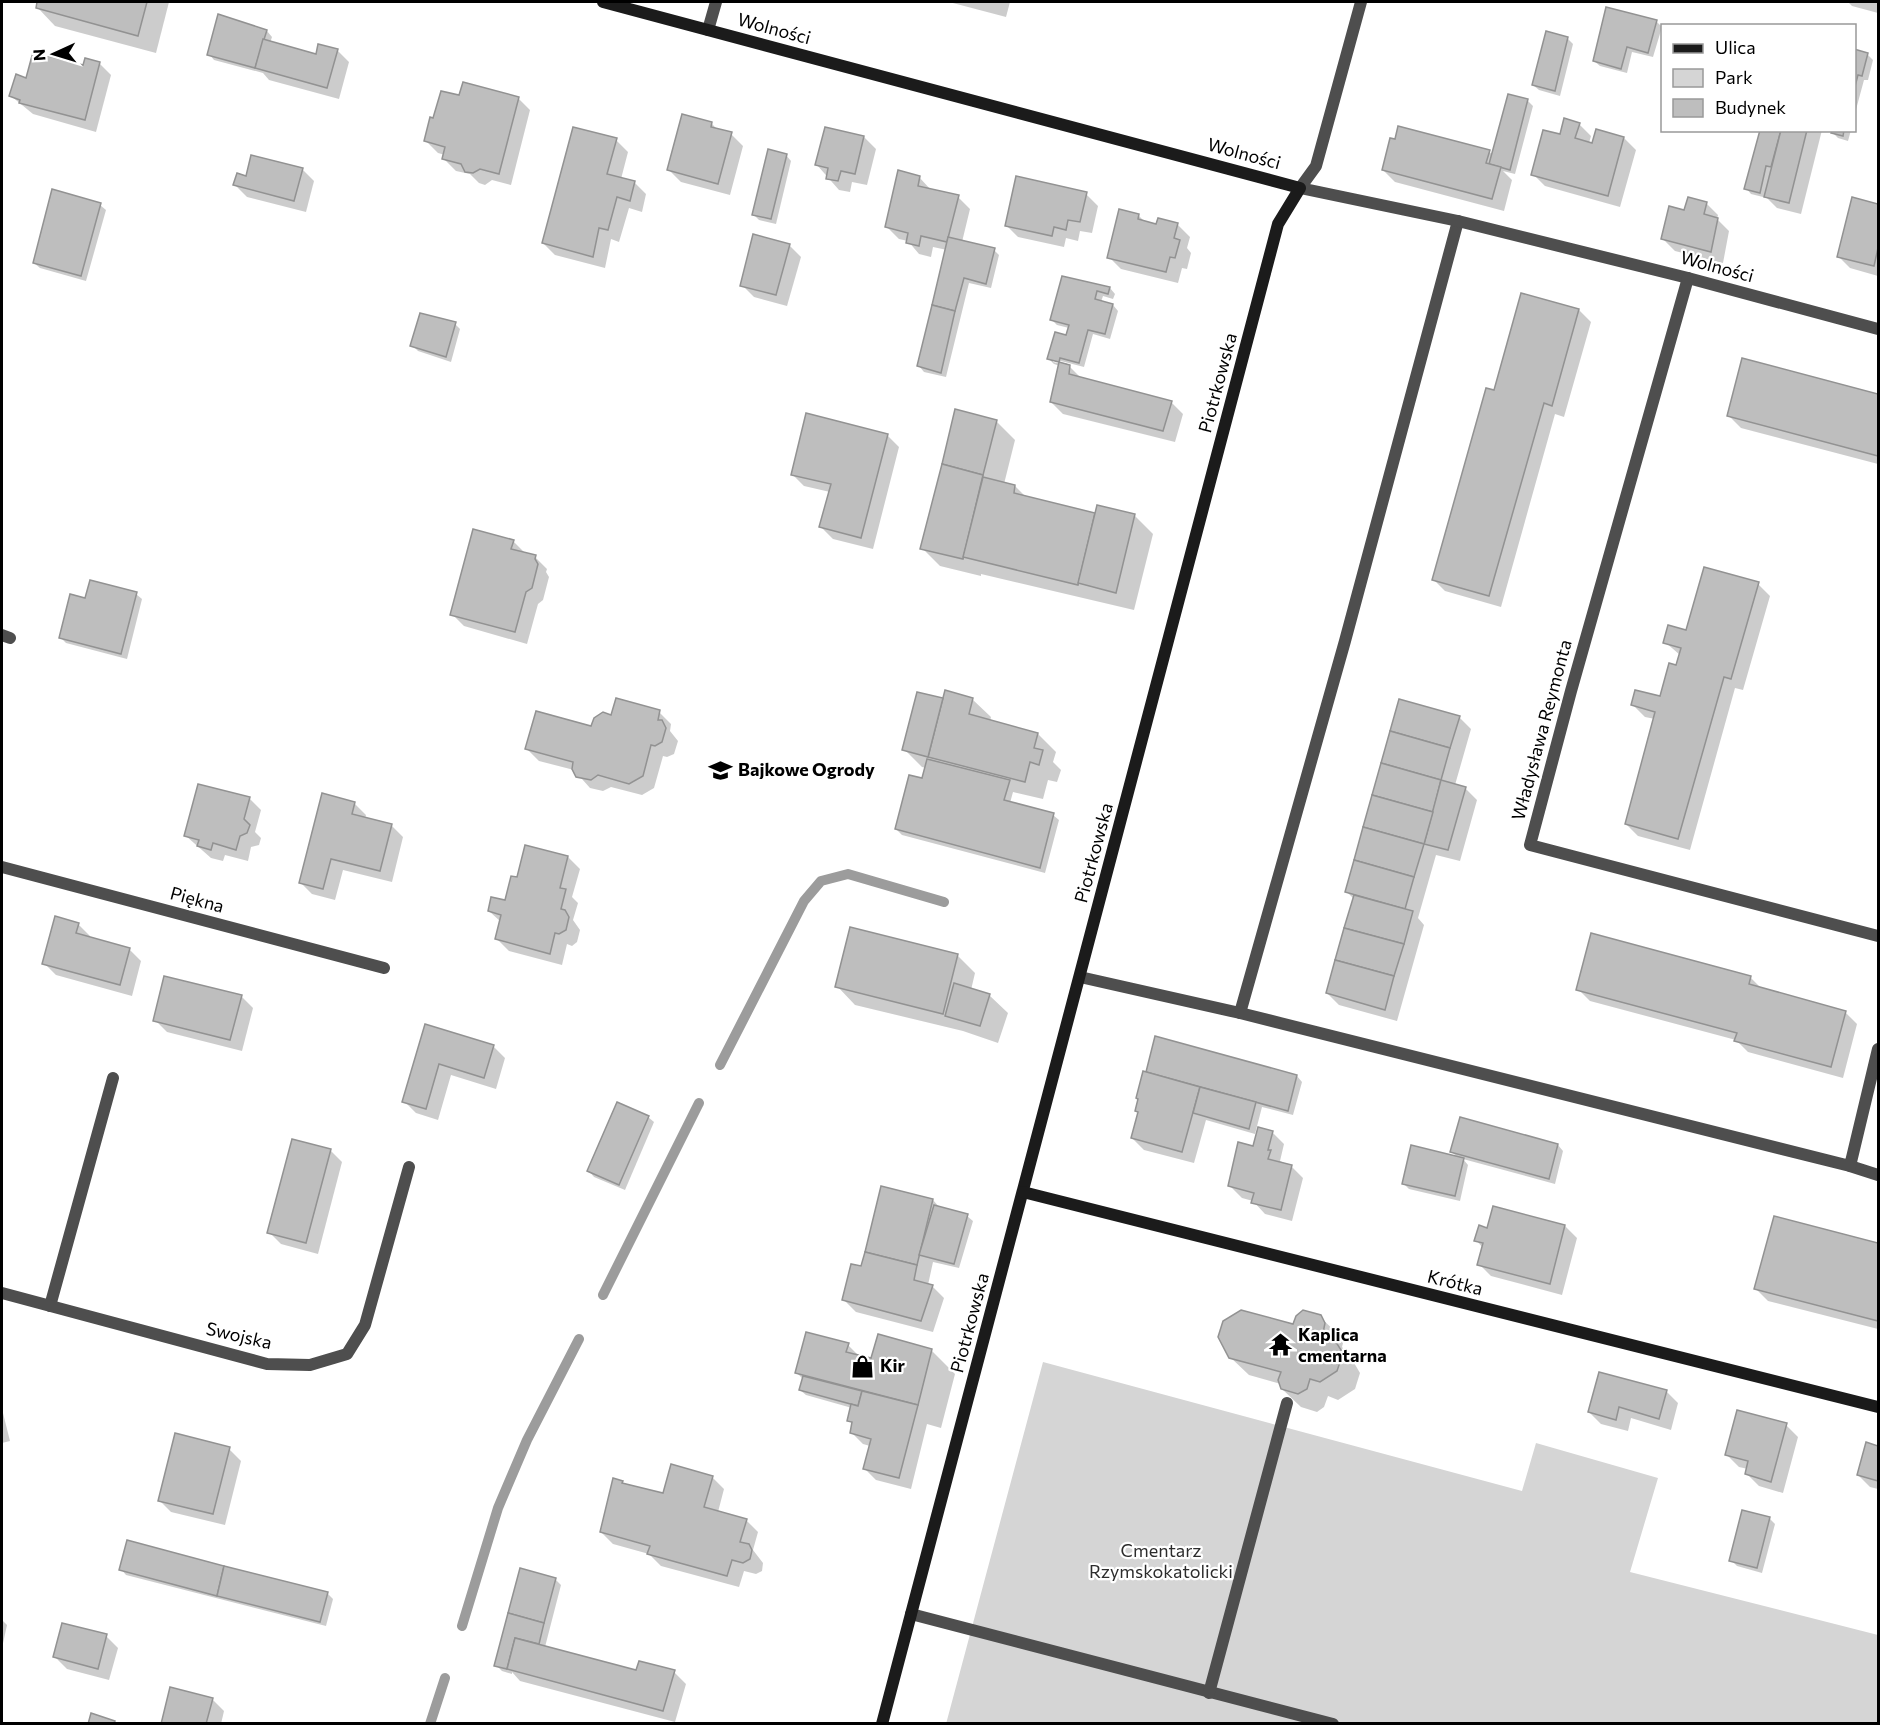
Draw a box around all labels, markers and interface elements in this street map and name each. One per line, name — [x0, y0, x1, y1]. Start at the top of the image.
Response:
street label: Wolności — [735, 8, 813, 48]
north arrow — [24, 24, 84, 84]
legend — [1661, 24, 1856, 132]
text: Ulica — [1715, 36, 1756, 58]
text: N — [29, 48, 48, 62]
text: Park — [1715, 66, 1753, 88]
text: Budynek — [1715, 96, 1786, 118]
street label: Wolności — [1205, 133, 1283, 173]
street label: Wolności — [1678, 246, 1756, 286]
street label: Piotrkowska — [1193, 330, 1241, 435]
street label: Władysława Reymonta — [1506, 637, 1576, 822]
school or university icon: Bajkowe Ogrody — [707, 757, 733, 783]
place label: Bajkowe Ogrody — [738, 758, 875, 780]
street label: Piotrkowska — [1069, 800, 1117, 905]
street label: Piękna — [168, 881, 227, 917]
street label: Krótka — [1425, 1265, 1485, 1299]
street label: Piotrkowska — [945, 1270, 993, 1375]
street label: Swojska — [204, 1317, 274, 1353]
place label: Kaplica cmentarna — [1298, 1323, 1387, 1366]
temple icon: Kaplica cmentarna — [1267, 1332, 1293, 1358]
shop icon: Kir — [849, 1353, 875, 1379]
place label: Kir — [880, 1354, 906, 1376]
park label: Cmentarz Rzymskokatolicki — [1089, 1539, 1233, 1582]

